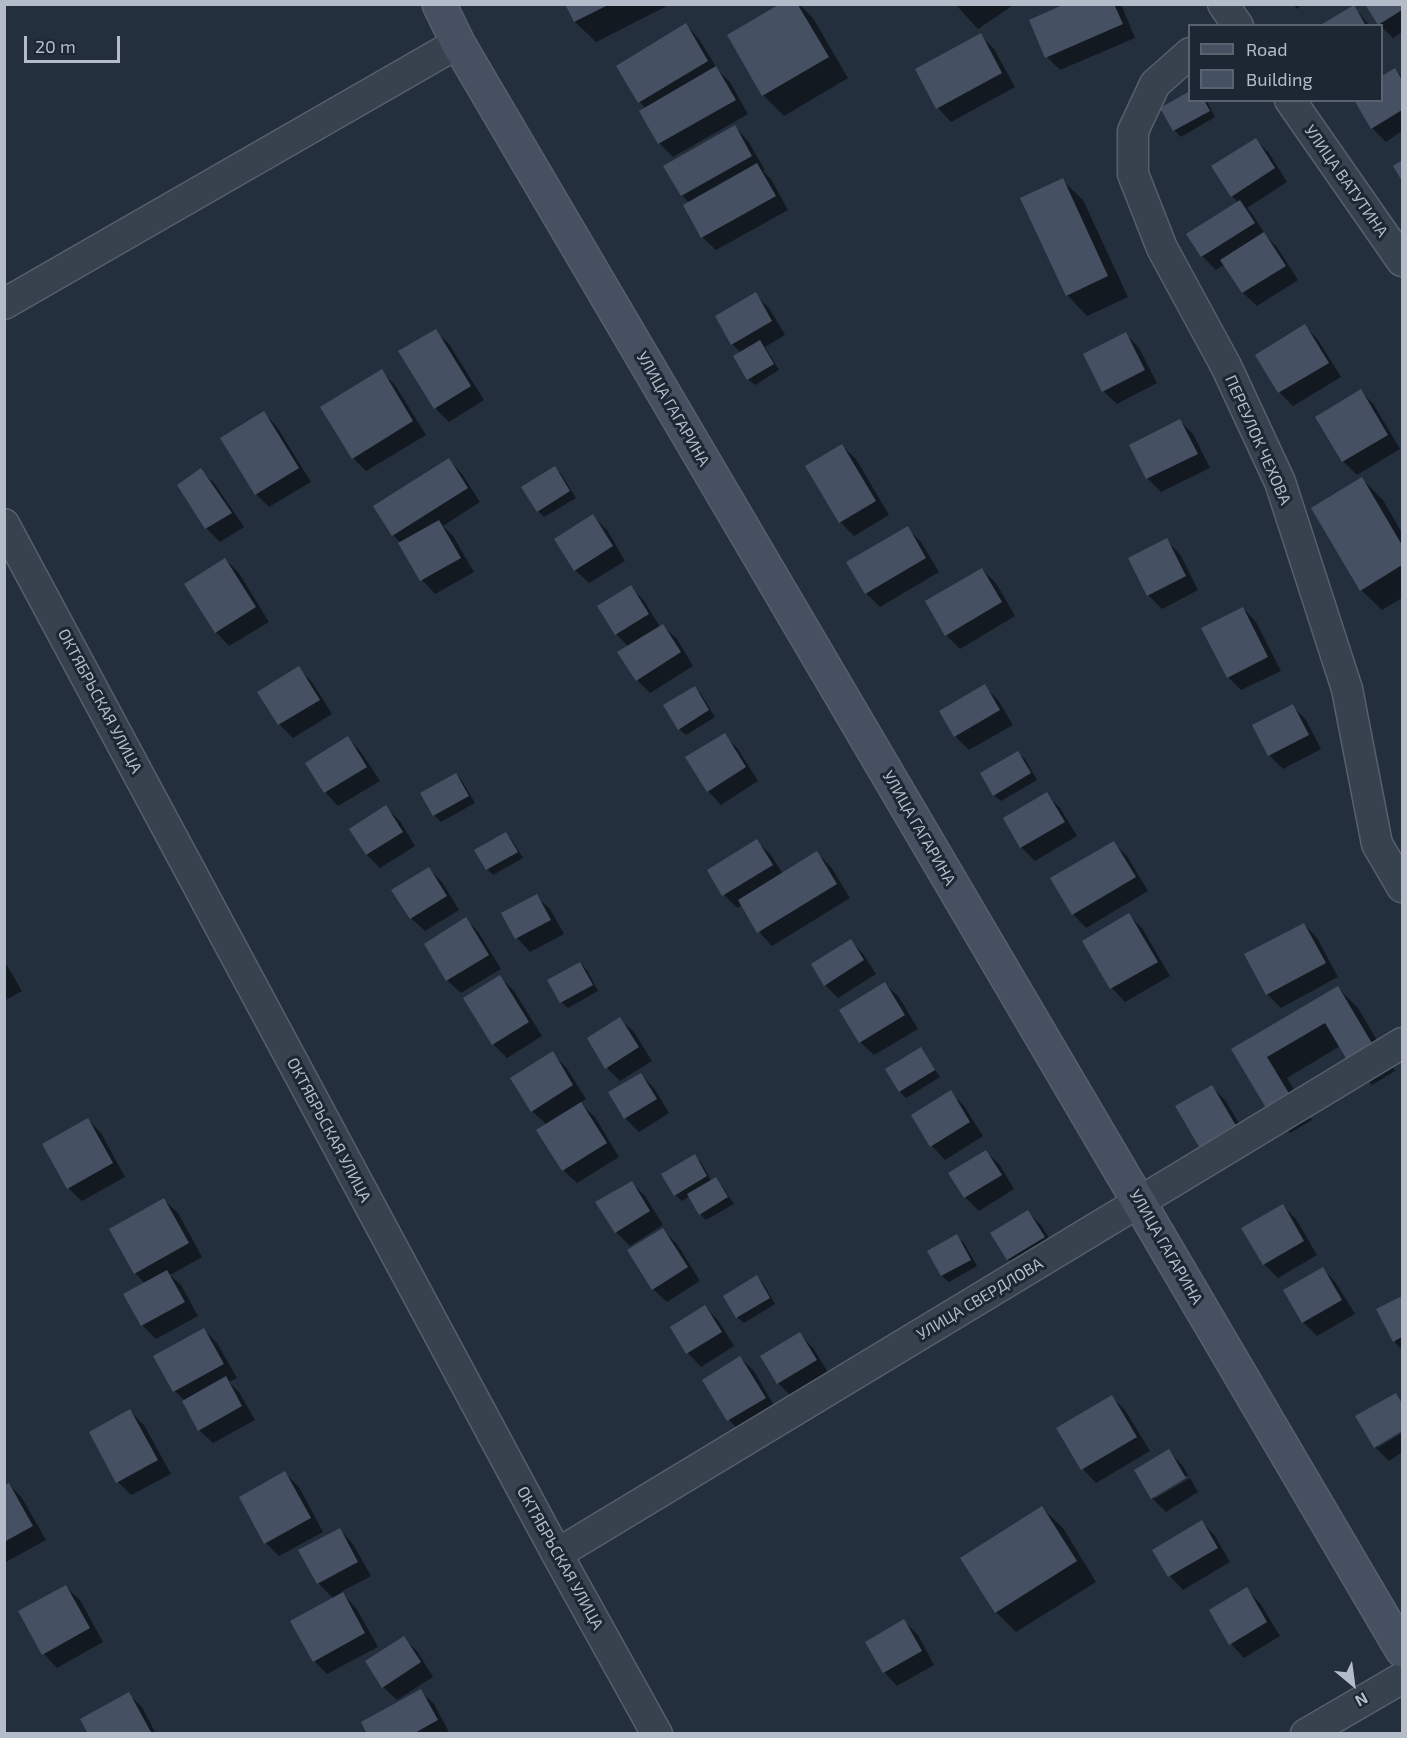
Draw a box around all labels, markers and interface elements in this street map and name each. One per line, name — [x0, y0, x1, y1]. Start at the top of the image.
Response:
scale bar — [27, 24, 123, 62]
legend — [1188, 24, 1383, 102]
text: 20 m — [35, 35, 76, 57]
text: Road — [1246, 38, 1287, 60]
text: Building — [1246, 68, 1313, 90]
street label: УЛИЦА ВАТУТИНА — [1300, 121, 1392, 241]
street label: УЛИЦА ГАГАРИНА — [632, 348, 714, 470]
street label: ПЕРЕУЛОК ЧЕХОВА — [1221, 372, 1295, 508]
street label: ОКТЯБРЬСКАЯ УЛИЦА — [54, 626, 146, 776]
street label: УЛИЦА ГАГАРИНА — [878, 767, 960, 889]
street label: ОКТЯБРЬСКАЯ УЛИЦА — [283, 1055, 375, 1205]
street label: УЛИЦА ГАГАРИНА — [1125, 1186, 1207, 1308]
street label: УЛИЦА СВЕРДЛОВА — [913, 1254, 1047, 1344]
street label: ОКТЯБРЬСКАЯ УЛИЦА — [513, 1483, 607, 1633]
north arrow — [1323, 1654, 1383, 1714]
text: N — [1352, 1689, 1372, 1711]

